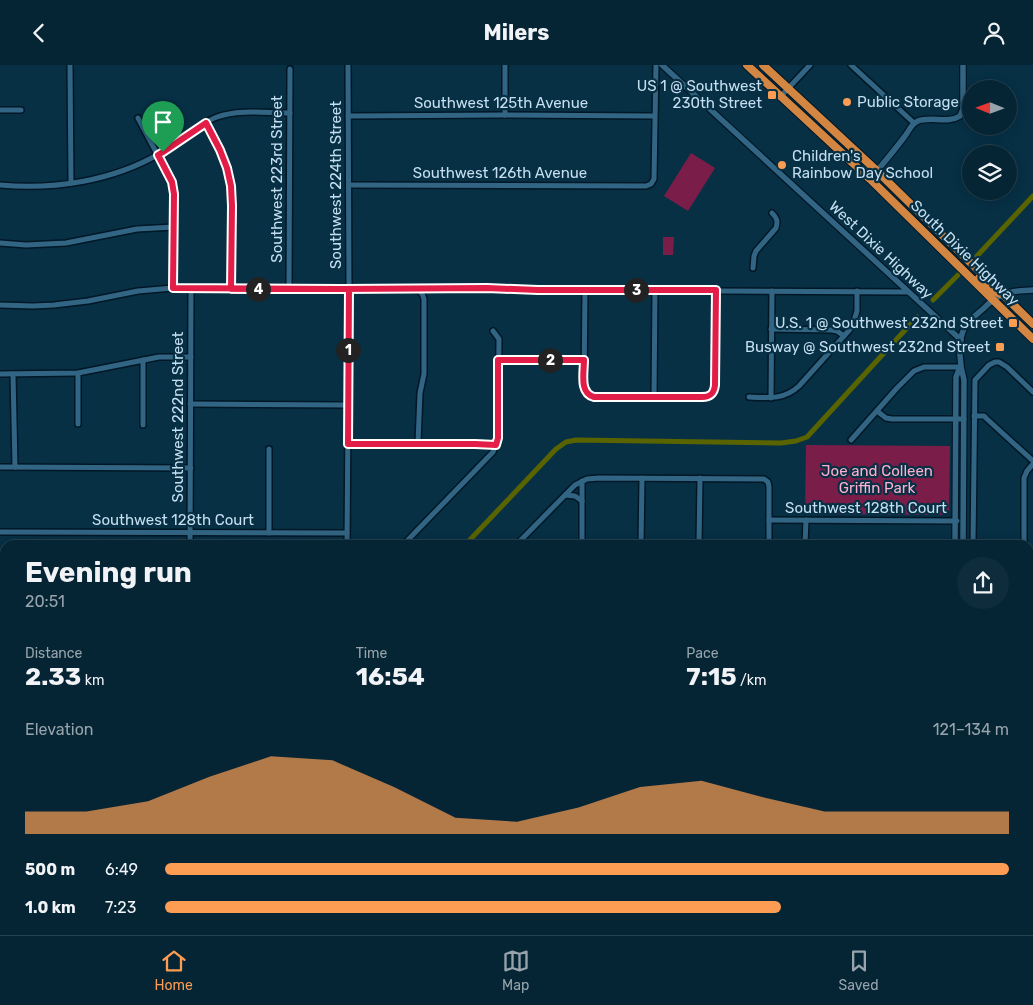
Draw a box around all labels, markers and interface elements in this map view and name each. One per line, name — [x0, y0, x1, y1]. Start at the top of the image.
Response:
icon: back — [25, 19, 53, 47]
text: Milers — [483, 19, 550, 46]
icon: person — [980, 19, 1008, 47]
place label: US 1 @ Southwest 230th Street — [637, 77, 762, 112]
north arrow — [962, 80, 1018, 135]
map controls — [962, 80, 1017, 200]
marker: US 1 @ Southwest 230th Street — [766, 89, 778, 101]
place label: Public Storage — [857, 93, 959, 111]
street label: Southwest 125th Avenue — [414, 94, 588, 112]
street label: Southwest 223rd Street — [268, 95, 286, 263]
marker: Public Storage — [841, 96, 853, 108]
pin — [142, 101, 184, 152]
street label: Southwest 224th Street — [327, 101, 345, 269]
icon: arrive — [149, 108, 177, 136]
button: layers — [962, 145, 1017, 200]
place label: Children's Rainbow Day School — [792, 147, 933, 182]
marker: Children's Rainbow Day School — [776, 159, 788, 171]
street label: Southwest 126th Avenue — [413, 164, 587, 182]
street label: West Dixie Highway — [825, 197, 937, 303]
street label: South Dixie Highway — [907, 197, 1023, 309]
pin: 4 — [246, 277, 270, 301]
pin: 3 — [624, 277, 648, 303]
text: 4 — [254, 281, 263, 298]
text: 3 — [632, 282, 641, 299]
place label: U.S. 1 @ Southwest 232nd Street — [775, 314, 1003, 332]
marker: U.S. 1 @ Southwest 232nd Street — [1007, 317, 1019, 329]
street label: Southwest 222nd Street — [169, 332, 187, 502]
pin: 1 — [336, 337, 360, 363]
place label: Busway @ Southwest 232nd Street — [745, 338, 990, 356]
marker: Busway @ Southwest 232nd Street — [994, 341, 1006, 353]
text: 1 — [345, 342, 352, 359]
pin: 2 — [538, 347, 562, 373]
text: 2 — [546, 352, 555, 369]
park label: Joe and Colleen Griffin Park — [821, 462, 933, 497]
street label: Southwest 128th Court — [785, 499, 947, 517]
street label: Southwest 128th Court — [92, 511, 254, 529]
text: Evening run — [25, 556, 192, 589]
button: share — [957, 557, 1009, 609]
text: 20:51 — [25, 592, 65, 611]
text: Distance — [25, 645, 82, 662]
text: Time — [356, 645, 387, 662]
text: Pace — [686, 645, 718, 662]
text: 2.33 — [25, 662, 81, 691]
text: 16:54 — [356, 662, 425, 691]
text: 7:15 — [686, 662, 737, 691]
text: km — [81, 672, 104, 689]
text: /km — [737, 672, 766, 689]
text: Elevation — [25, 720, 94, 739]
text: 121–134 m — [933, 720, 1009, 739]
text: 500 m — [25, 860, 75, 879]
text: 6:49 — [105, 860, 138, 879]
text: 1.0 km — [25, 898, 76, 917]
text: 7:23 — [105, 898, 136, 917]
tab: Home — [154, 947, 193, 994]
tab: Map — [502, 947, 530, 994]
tab: Saved — [839, 947, 879, 994]

